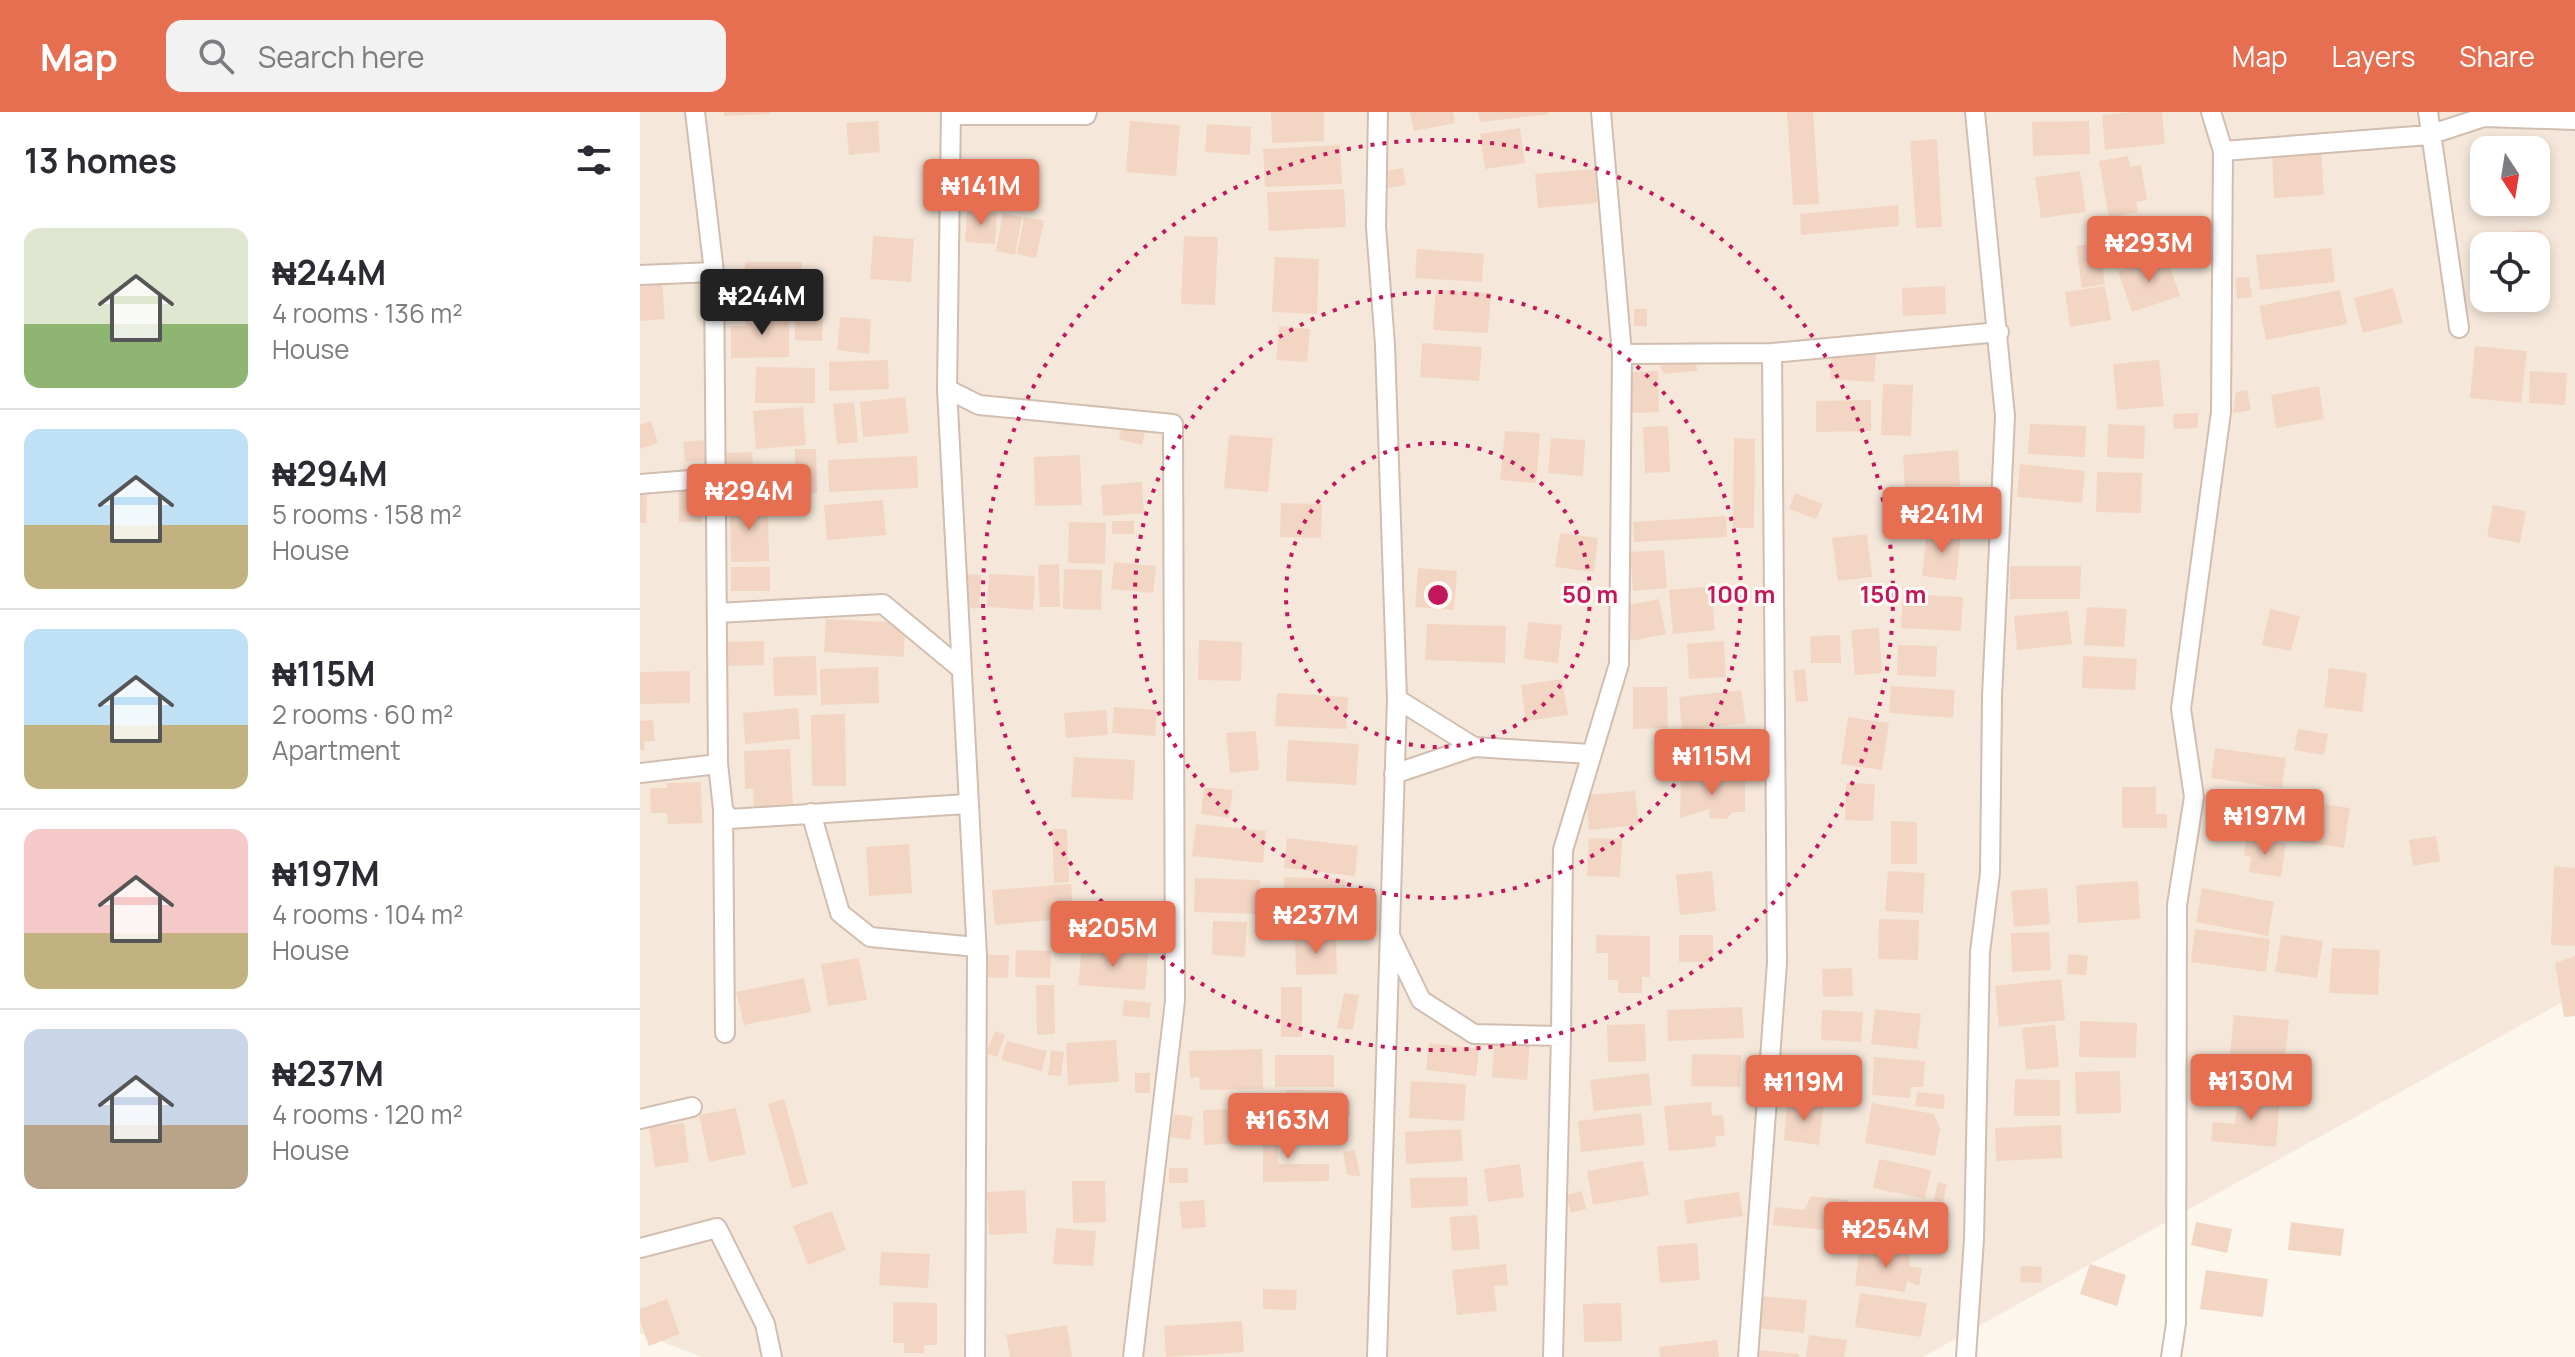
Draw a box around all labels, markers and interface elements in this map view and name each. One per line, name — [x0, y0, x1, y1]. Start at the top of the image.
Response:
search box — [166, 20, 726, 92]
text: Map — [40, 30, 118, 82]
icon: search — [194, 34, 238, 78]
text: Search here — [258, 36, 425, 77]
text: Map — [2232, 37, 2288, 75]
text: Layers — [2332, 37, 2415, 75]
text: Share — [2459, 37, 2535, 75]
north arrow — [2470, 136, 2550, 216]
map controls — [2470, 136, 2550, 312]
text: 13 homes — [24, 137, 177, 183]
icon: filters — [572, 138, 616, 182]
pin: ₦141M — [925, 159, 1037, 227]
text: ₦141M — [941, 167, 1021, 203]
pin: ₦293M — [2093, 216, 2205, 284]
text: ₦293M — [2105, 224, 2193, 260]
button: locate — [2470, 232, 2550, 312]
text: ₦244M — [272, 249, 386, 295]
icon: home — [88, 260, 184, 356]
pin: ₦244M — [706, 269, 818, 337]
text: ₦244M — [718, 277, 806, 313]
text: 4 rooms · 136 m² — [272, 295, 463, 331]
text: House — [272, 331, 349, 367]
text: ₦294M — [272, 450, 388, 496]
icon: home — [88, 461, 184, 557]
pin: ₦294M — [693, 464, 805, 532]
text: ₦294M — [705, 472, 793, 508]
pin: ₦241M — [1886, 487, 1998, 555]
text: ₦241M — [1900, 495, 1984, 531]
text: 5 rooms · 158 m² — [272, 496, 462, 532]
text: House — [272, 532, 349, 568]
text: 50 m — [1562, 577, 1618, 610]
text: 100 m — [1707, 577, 1775, 610]
text: 150 m — [1860, 577, 1926, 610]
centre of rings — [1424, 581, 1452, 609]
text: ₦115M — [272, 650, 375, 696]
icon: home — [88, 661, 184, 757]
text: 2 rooms · 60 m² — [272, 696, 454, 732]
pin: ₦115M — [1656, 729, 1768, 797]
text: Apartment — [272, 732, 401, 768]
text: ₦115M — [1672, 737, 1752, 773]
pin: ₦197M — [2209, 789, 2321, 857]
text: ₦197M — [2224, 797, 2306, 833]
text: ₦197M — [272, 850, 380, 896]
icon: home — [88, 861, 184, 957]
pin: ₦237M — [1260, 888, 1372, 956]
text: 4 rooms · 104 m² — [272, 896, 463, 932]
text: ₦237M — [1273, 896, 1359, 932]
pin: ₦205M — [1057, 901, 1169, 969]
text: ₦205M — [1069, 909, 1157, 945]
text: House — [272, 932, 349, 968]
text: ₦237M — [272, 1050, 384, 1096]
pin: ₦130M — [2195, 1054, 2307, 1122]
pin: ₦119M — [1748, 1055, 1860, 1123]
icon: home — [88, 1061, 184, 1157]
text: ₦130M — [2209, 1062, 2293, 1098]
text: ₦119M — [1764, 1063, 1844, 1099]
pin: ₦163M — [1232, 1093, 1344, 1161]
text: 4 rooms · 120 m² — [272, 1096, 463, 1132]
text: ₦163M — [1246, 1101, 1330, 1137]
text: House — [272, 1132, 349, 1168]
pin: ₦254M — [1830, 1202, 1942, 1270]
text: ₦254M — [1842, 1210, 1930, 1246]

